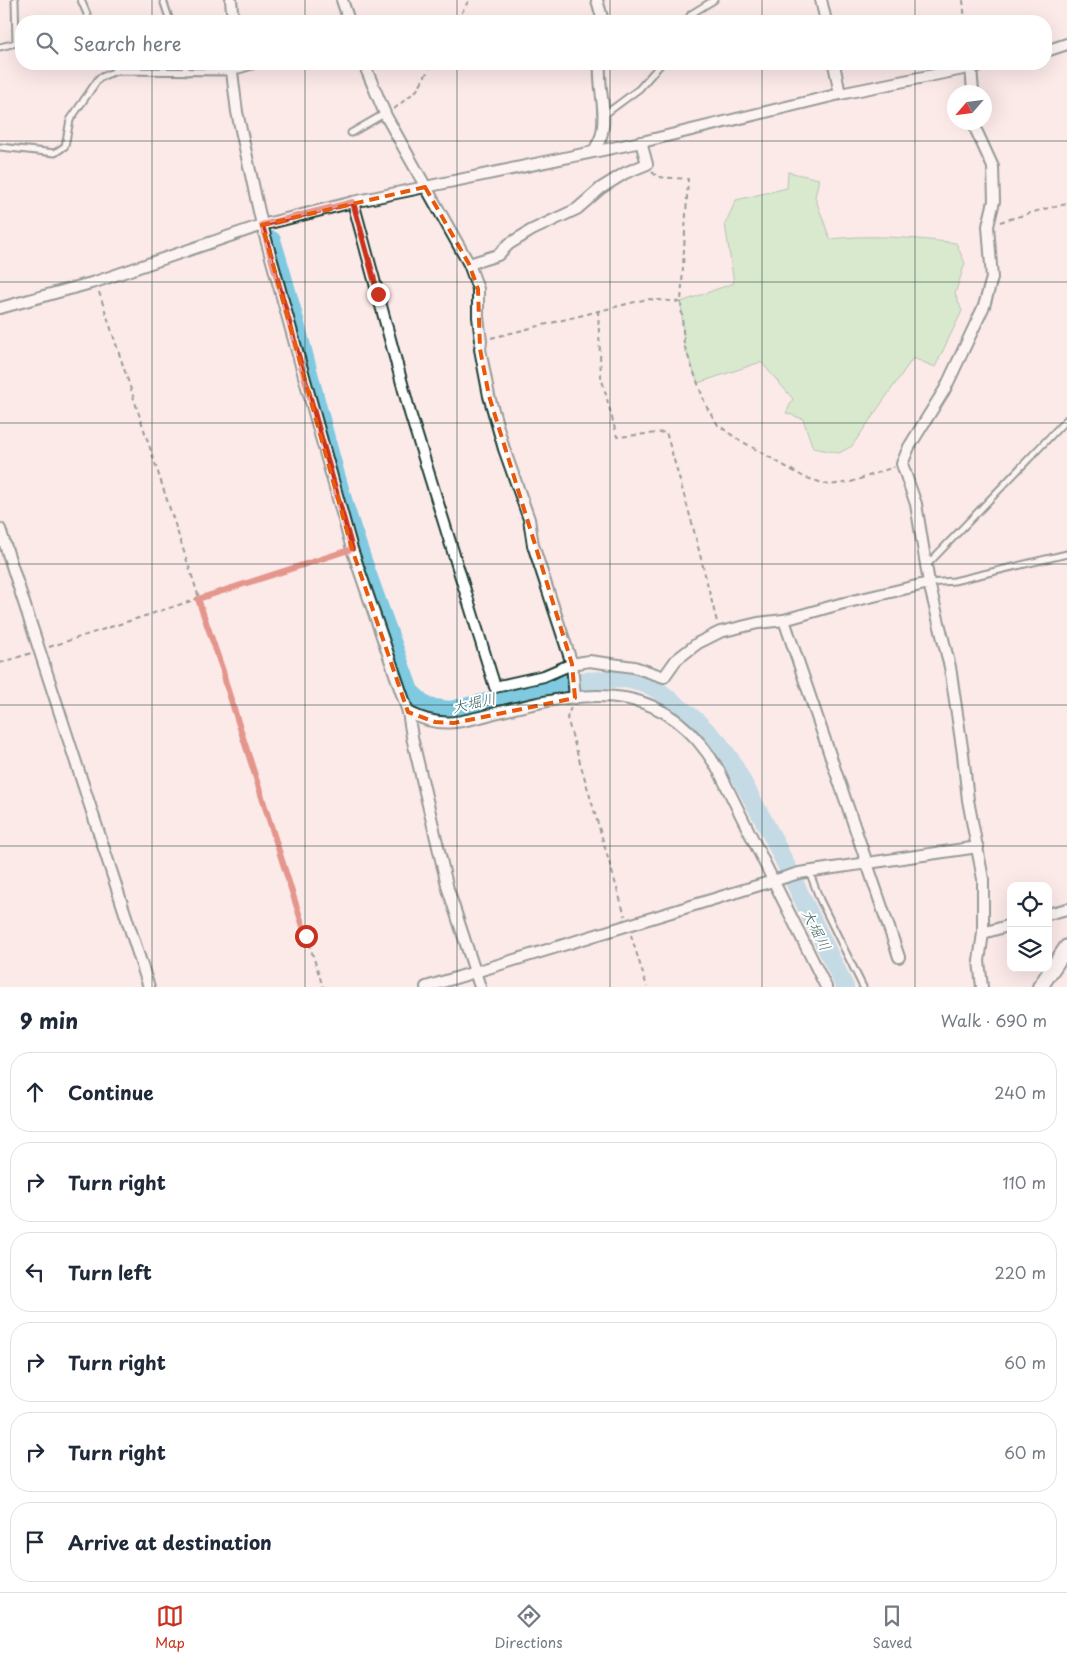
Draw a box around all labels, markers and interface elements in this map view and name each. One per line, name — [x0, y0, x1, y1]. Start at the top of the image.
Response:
search box — [15, 15, 1052, 70]
icon: search — [33, 29, 61, 57]
text: Search here — [73, 29, 182, 57]
north arrow — [947, 85, 992, 130]
route end — [367, 283, 390, 306]
water label: 大堀川 — [449, 685, 498, 718]
map controls — [1007, 882, 1052, 972]
button: locate — [1007, 882, 1052, 927]
water label: 大堀川 — [797, 904, 838, 955]
route start — [295, 925, 318, 948]
button: layers — [1007, 927, 1052, 972]
text: 9 min — [20, 1004, 78, 1036]
text: Walk · 690 m — [941, 1008, 1047, 1032]
icon: ahead — [21, 1078, 49, 1106]
text: Continue — [68, 1078, 154, 1106]
text: 240 m — [994, 1080, 1046, 1104]
icon: right — [21, 1168, 49, 1196]
text: Turn right — [68, 1168, 166, 1196]
text: 110 m — [1003, 1170, 1046, 1194]
icon: left — [21, 1258, 49, 1286]
text: Turn left — [68, 1258, 152, 1286]
text: 220 m — [995, 1260, 1046, 1284]
icon: right — [21, 1348, 49, 1376]
text: Turn right — [68, 1348, 166, 1376]
text: 60 m — [1004, 1350, 1046, 1374]
icon: right — [21, 1438, 49, 1466]
text: Turn right — [68, 1438, 166, 1466]
text: 60 m — [1004, 1440, 1046, 1464]
icon: arrive — [21, 1528, 49, 1556]
text: Arrive at destination — [68, 1528, 272, 1556]
tab: Map — [155, 1602, 185, 1653]
tab: Directions — [495, 1602, 563, 1653]
tab: Saved — [872, 1602, 912, 1653]

